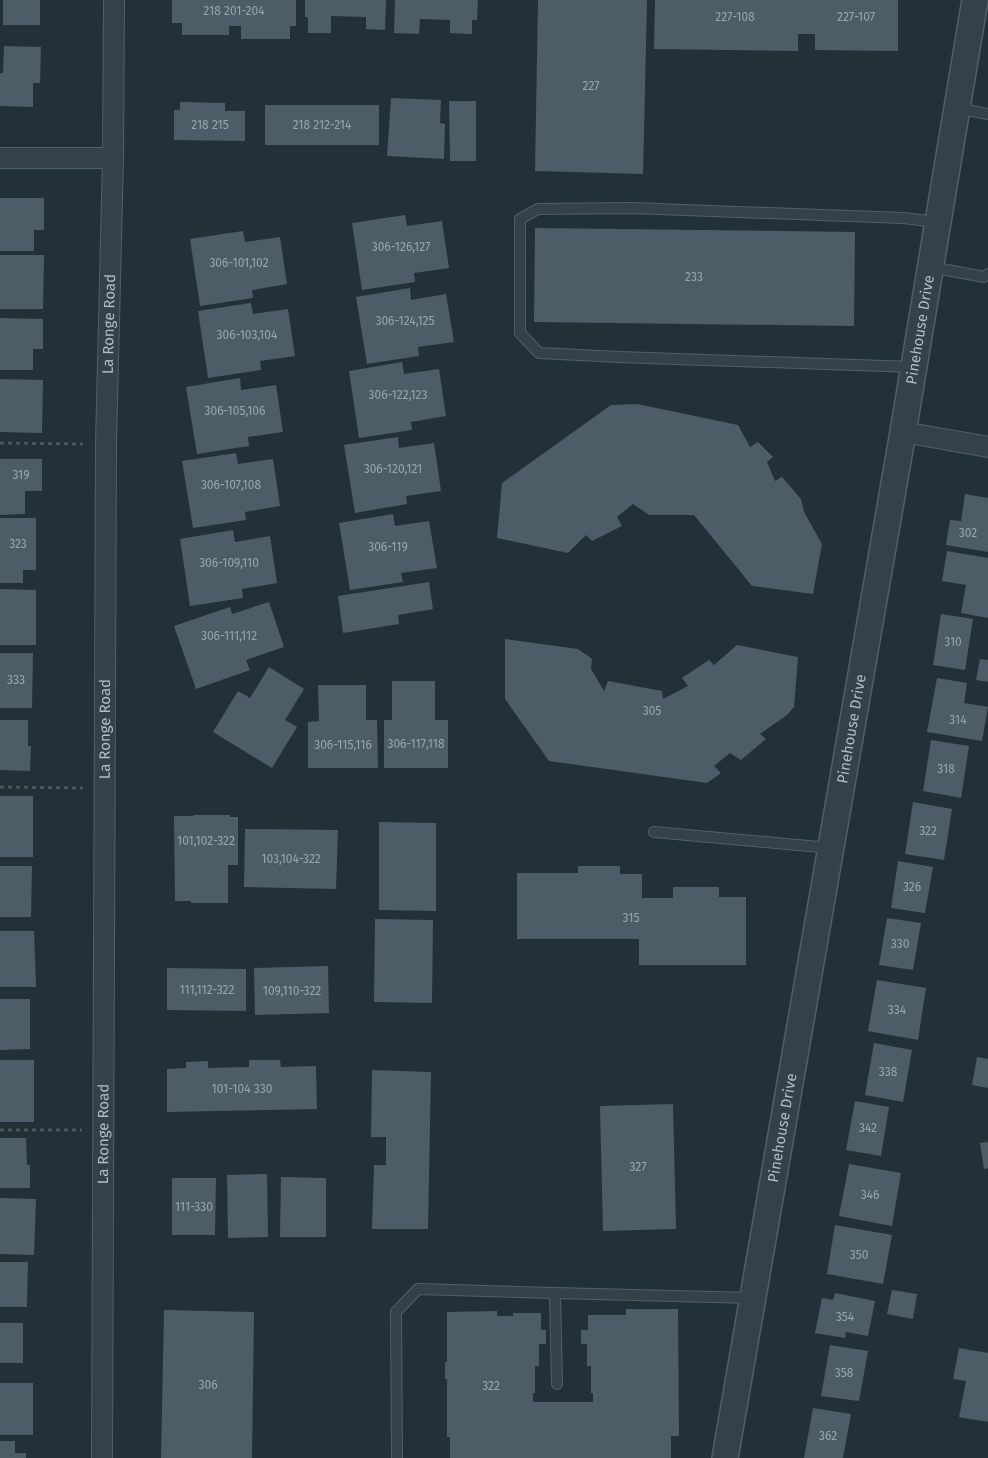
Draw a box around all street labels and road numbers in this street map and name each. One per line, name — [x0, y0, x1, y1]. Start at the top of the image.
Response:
street label: La Ronge Road — [99, 274, 119, 374]
street label: Pinehouse Drive — [902, 274, 938, 386]
street label: Pinehouse Drive — [833, 673, 870, 785]
street label: La Ronge Road — [96, 679, 114, 779]
street label: Pinehouse Drive — [764, 1072, 801, 1184]
street label: La Ronge Road — [94, 1084, 112, 1184]

